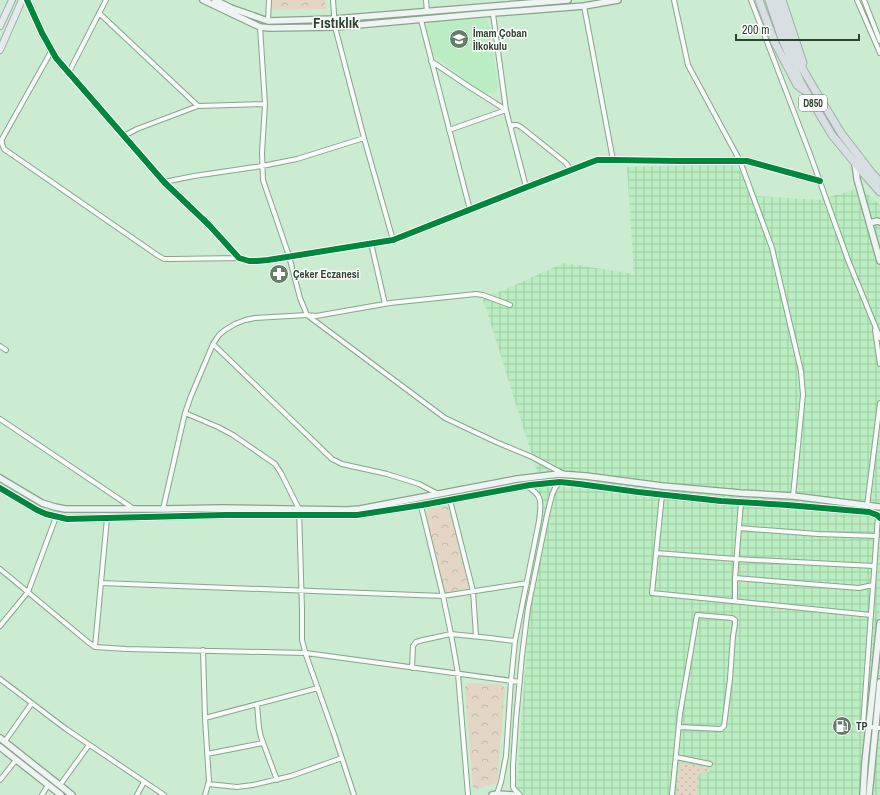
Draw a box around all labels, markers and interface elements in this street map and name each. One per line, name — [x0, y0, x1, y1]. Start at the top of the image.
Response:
district label: Fıstıklık — [313, 12, 359, 33]
scale bar — [736, 16, 859, 42]
text: 200 m — [742, 22, 769, 38]
place label: İmam Çoban İlkokulu — [473, 26, 527, 53]
school or university icon: İmam Çoban İlkokulu — [448, 28, 470, 50]
road number: D850 — [799, 95, 827, 111]
pharmacy icon: Çeker Eczanesi — [268, 263, 290, 285]
place label: Çeker Eczanesi — [293, 267, 359, 281]
fuel station icon: TP — [831, 715, 853, 737]
place label: TP — [856, 719, 868, 733]

